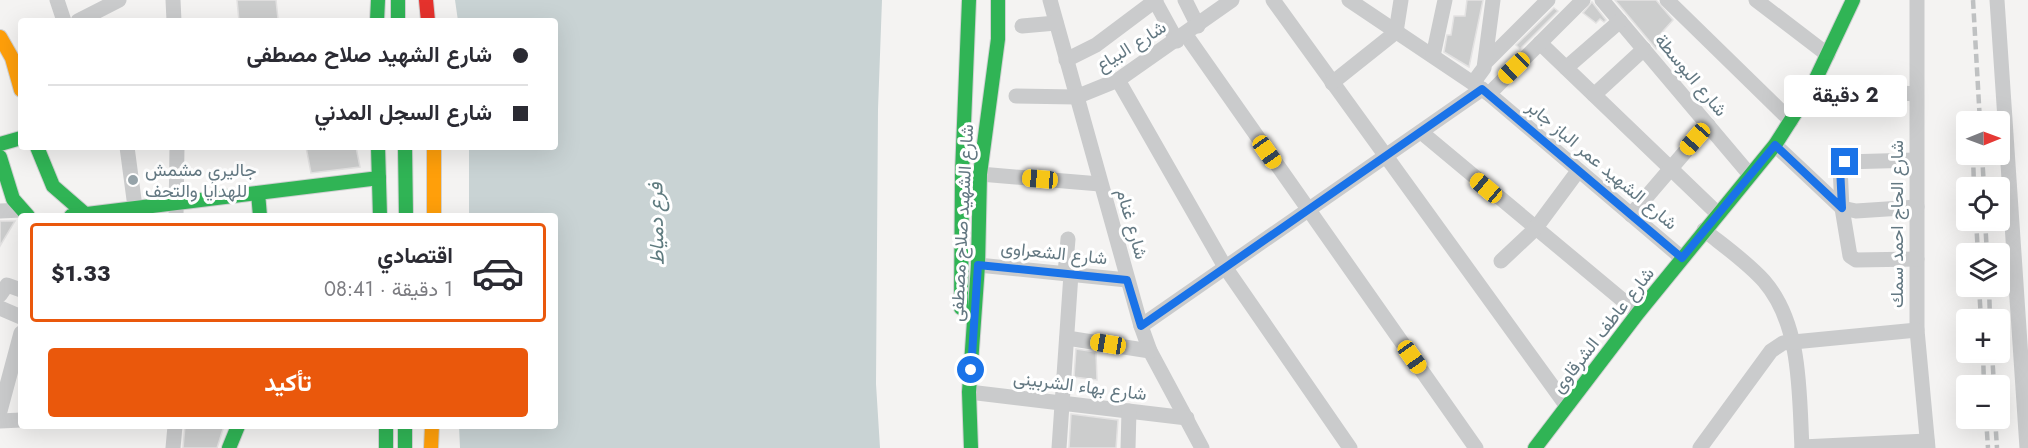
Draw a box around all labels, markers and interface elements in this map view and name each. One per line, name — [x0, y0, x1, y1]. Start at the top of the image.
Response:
street label: شارع البياع — [1091, 14, 1171, 78]
street label: شارع البوسطة — [1649, 28, 1733, 122]
text: شارع الشهيد صلاح مصطفى — [246, 38, 492, 70]
car — [1495, 49, 1533, 87]
callout: 2 دقيقة — [1784, 75, 1906, 117]
text: 2 دقيقة — [1812, 81, 1879, 110]
street label: شارع الشهيد عمر الباز جابر — [1520, 93, 1683, 236]
text: شارع السجل المدني — [314, 96, 492, 128]
north arrow — [1956, 111, 2010, 165]
map controls — [1956, 111, 2010, 429]
car — [1676, 120, 1714, 158]
street label: شارع الشهيد صلاح مصطفى — [944, 124, 980, 322]
car — [1249, 132, 1285, 172]
street label: شارع الحاج احمد سمك — [1884, 140, 1910, 308]
route end — [1831, 148, 1858, 175]
place label: جاليري مشمش للهدايا والتحف — [145, 157, 257, 204]
car — [1021, 168, 1059, 190]
car — [1466, 170, 1506, 206]
marker: جاليري مشمش للهدايا والتحف — [126, 173, 140, 187]
button: locate — [1956, 177, 2010, 231]
water label: فرع دمياط — [641, 181, 672, 266]
street label: شارع غنام — [1110, 186, 1154, 262]
street label: شارع الشعراوى — [999, 234, 1109, 272]
text: اقتصادي — [377, 239, 453, 271]
button: layers — [1956, 243, 2010, 297]
icon: car — [471, 246, 525, 300]
text: $1.33 — [51, 257, 110, 289]
street label: شارع عاطف الشرقاوى — [1546, 262, 1660, 398]
text: 1 دقيقة · 08:41 — [324, 275, 453, 304]
button: + — [1956, 309, 2010, 363]
car — [1089, 332, 1127, 356]
car — [1394, 337, 1430, 377]
button: تأكيد — [48, 348, 528, 417]
route start — [957, 356, 984, 383]
street label: شارع بهاء الشربينى — [1012, 365, 1148, 407]
button: − — [1956, 375, 2010, 429]

